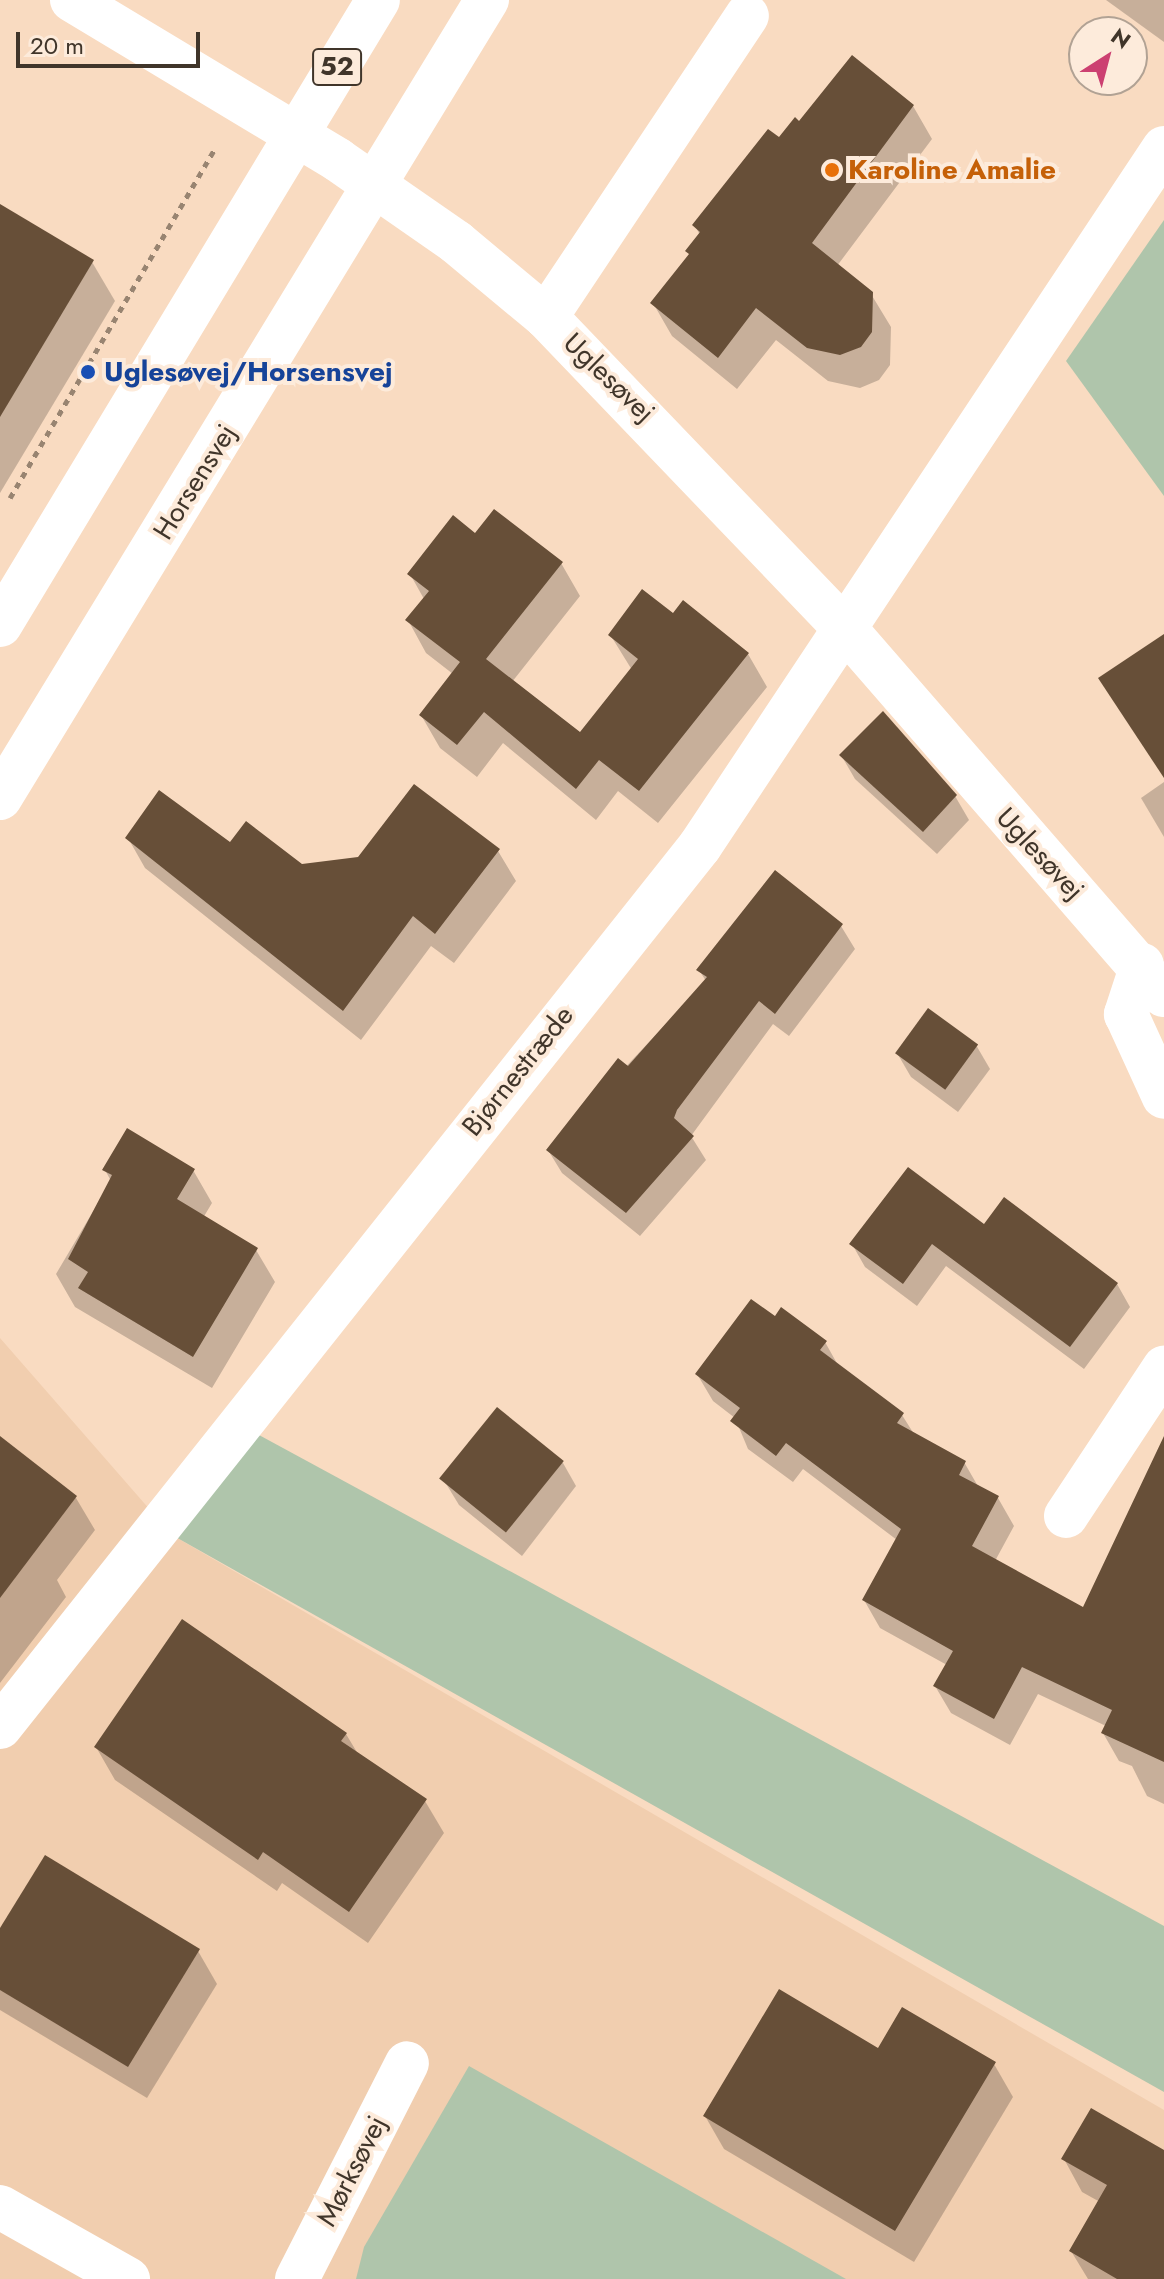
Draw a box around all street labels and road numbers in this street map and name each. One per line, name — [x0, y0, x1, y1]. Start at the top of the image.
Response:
road number: 52 — [311, 45, 363, 89]
street label: Uglesøvej — [556, 326, 662, 430]
street label: Horsensvej — [146, 418, 244, 546]
street label: Uglesøvej — [989, 801, 1091, 907]
street label: Bjørnestræde — [455, 999, 581, 1143]
street label: Mørksøvej — [310, 2110, 394, 2232]

